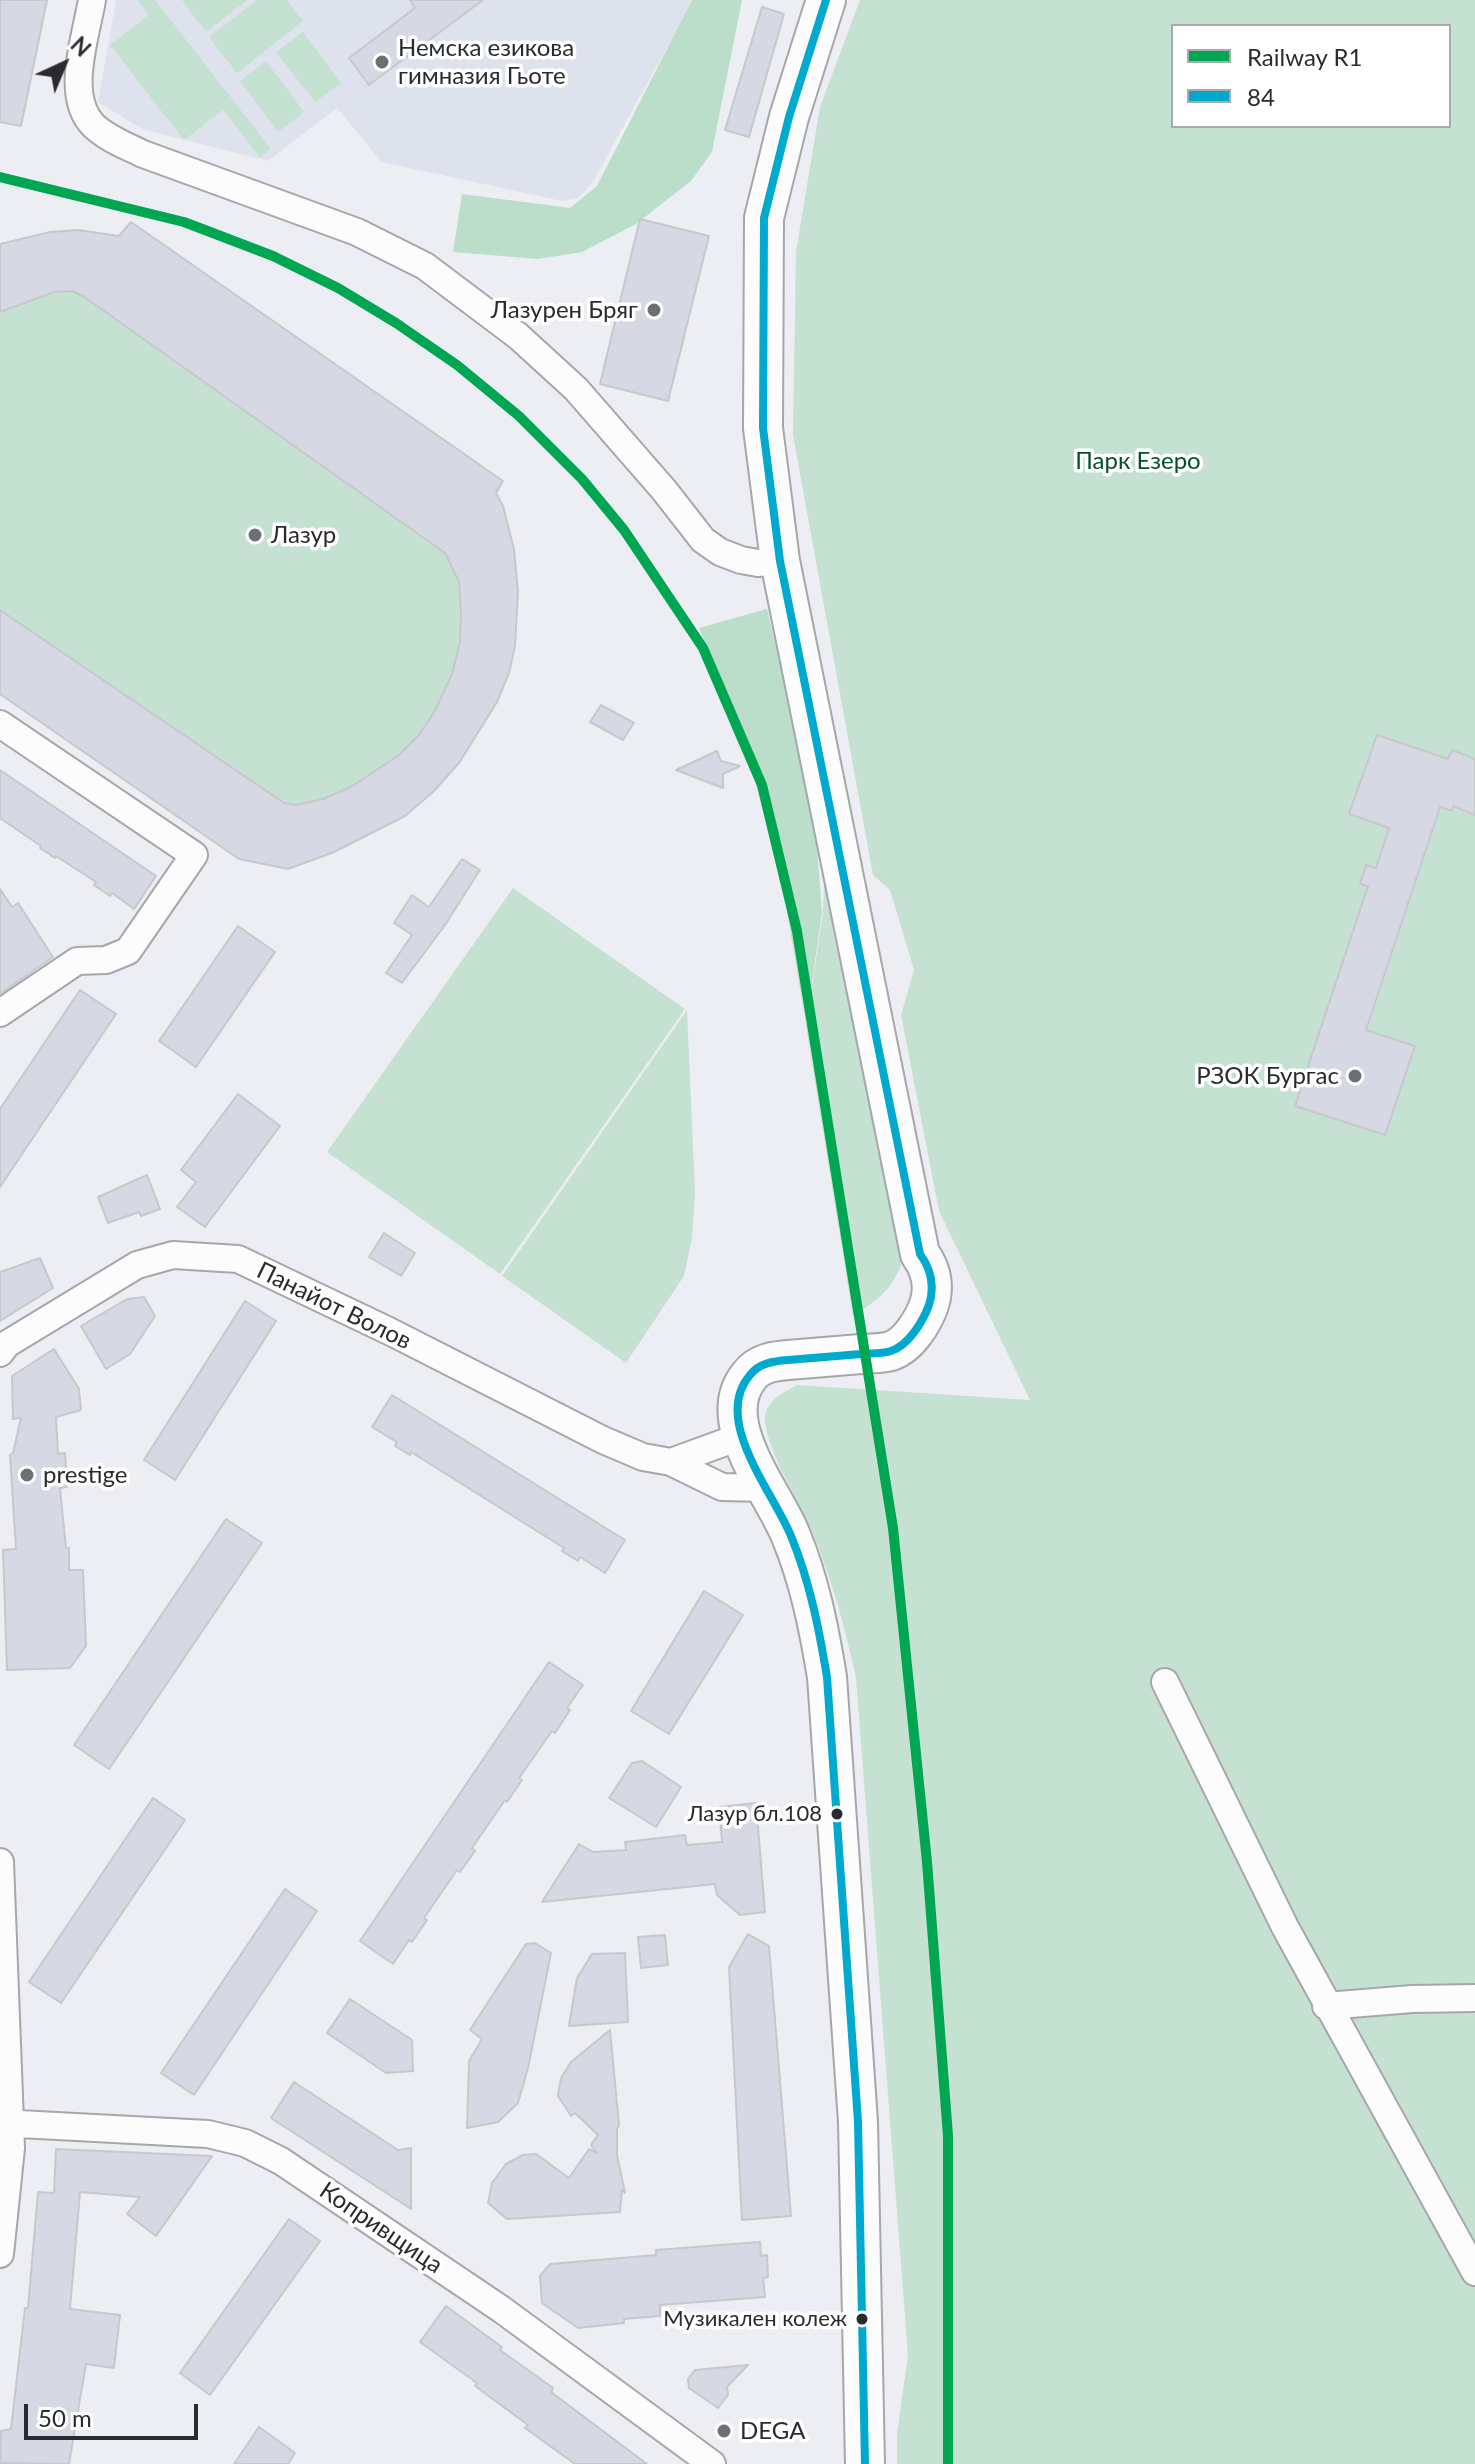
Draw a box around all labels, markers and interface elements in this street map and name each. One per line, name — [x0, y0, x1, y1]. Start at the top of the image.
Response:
north arrow — [24, 24, 104, 104]
legend — [1171, 24, 1451, 128]
text: N — [66, 31, 96, 62]
place label: Немска езикова гимназия Гьоте — [398, 34, 574, 90]
text: Railway R1 — [1247, 42, 1362, 71]
marker: Немска езикова гимназия Гьоте — [373, 53, 391, 71]
text: 84 — [1247, 82, 1275, 111]
place label: Лазурен Бряг — [491, 296, 638, 324]
marker: Лазурен Бряг — [645, 301, 663, 319]
park label: Парк Езеро — [1075, 447, 1201, 475]
place label: Лазур — [271, 521, 336, 549]
marker: Лазур — [246, 526, 264, 544]
place label: РЗОК Бургас — [1196, 1062, 1339, 1090]
marker: РЗОК Бургас — [1346, 1067, 1364, 1085]
street label: Панайот Волов — [252, 1256, 416, 1356]
place label: prestige — [43, 1461, 128, 1489]
marker: prestige — [18, 1466, 36, 1484]
place label: Лазур бл.108 — [688, 1801, 822, 1827]
marker: Лазур бл.108 — [829, 1806, 845, 1822]
street label: Копривщица — [314, 2176, 448, 2280]
place label: Музикален колеж — [663, 2306, 847, 2332]
marker: Музикален колеж — [854, 2311, 870, 2327]
scale bar — [28, 2388, 202, 2438]
text: 50 m — [38, 2403, 92, 2432]
place label: DEGA — [740, 2417, 805, 2445]
marker: DEGA — [715, 2422, 733, 2440]

